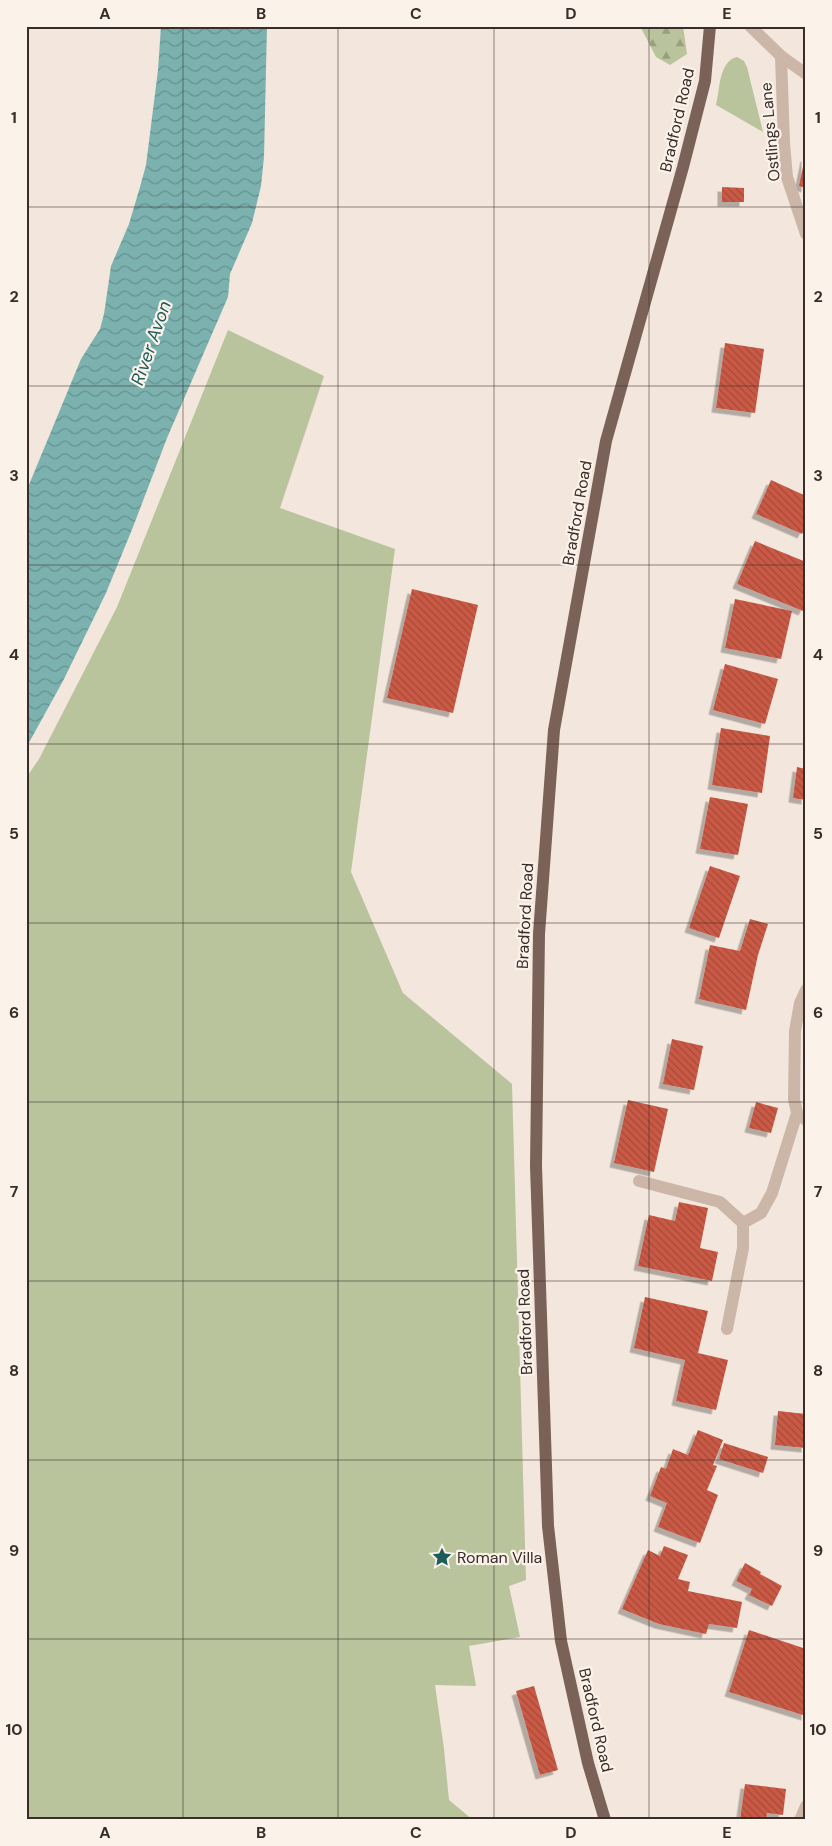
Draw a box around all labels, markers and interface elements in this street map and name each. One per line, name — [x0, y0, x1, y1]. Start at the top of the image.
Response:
text: A — [99, 3, 111, 24]
text: B — [256, 3, 266, 24]
text: C — [410, 3, 422, 24]
text: D — [565, 3, 577, 24]
text: E — [722, 3, 732, 24]
street label: Bradford Road — [655, 66, 699, 174]
street label: Ostlings Lane — [755, 81, 785, 183]
text: 1 — [11, 107, 17, 128]
text: 1 — [815, 107, 821, 128]
text: 2 — [9, 286, 19, 307]
text: 2 — [813, 286, 823, 307]
water label: River Avon — [125, 297, 177, 389]
street label: Bradford Road — [557, 459, 597, 567]
text: 3 — [9, 465, 19, 486]
text: 3 — [813, 465, 823, 486]
text: 4 — [9, 644, 19, 665]
text: 4 — [813, 644, 823, 665]
text: 5 — [9, 823, 19, 844]
text: 5 — [813, 823, 823, 844]
street label: Bradford Road — [512, 862, 538, 970]
text: 6 — [9, 1002, 19, 1023]
text: 6 — [813, 1002, 823, 1023]
text: 7 — [10, 1181, 19, 1202]
text: 7 — [814, 1181, 823, 1202]
street label: Bradford Road — [513, 1269, 537, 1375]
text: 8 — [9, 1360, 19, 1381]
text: 8 — [813, 1360, 823, 1381]
text: 9 — [9, 1540, 19, 1561]
text: 9 — [813, 1540, 823, 1561]
place icon: Roman Villa — [431, 1546, 453, 1568]
place label: Roman Villa — [457, 1547, 542, 1568]
street label: Bradford Road — [574, 1666, 618, 1774]
text: 10 — [5, 1719, 23, 1740]
text: 10 — [809, 1719, 827, 1740]
text: A — [99, 1822, 111, 1843]
text: B — [256, 1822, 266, 1843]
text: C — [410, 1822, 422, 1843]
text: D — [565, 1822, 577, 1843]
text: E — [722, 1822, 732, 1843]

